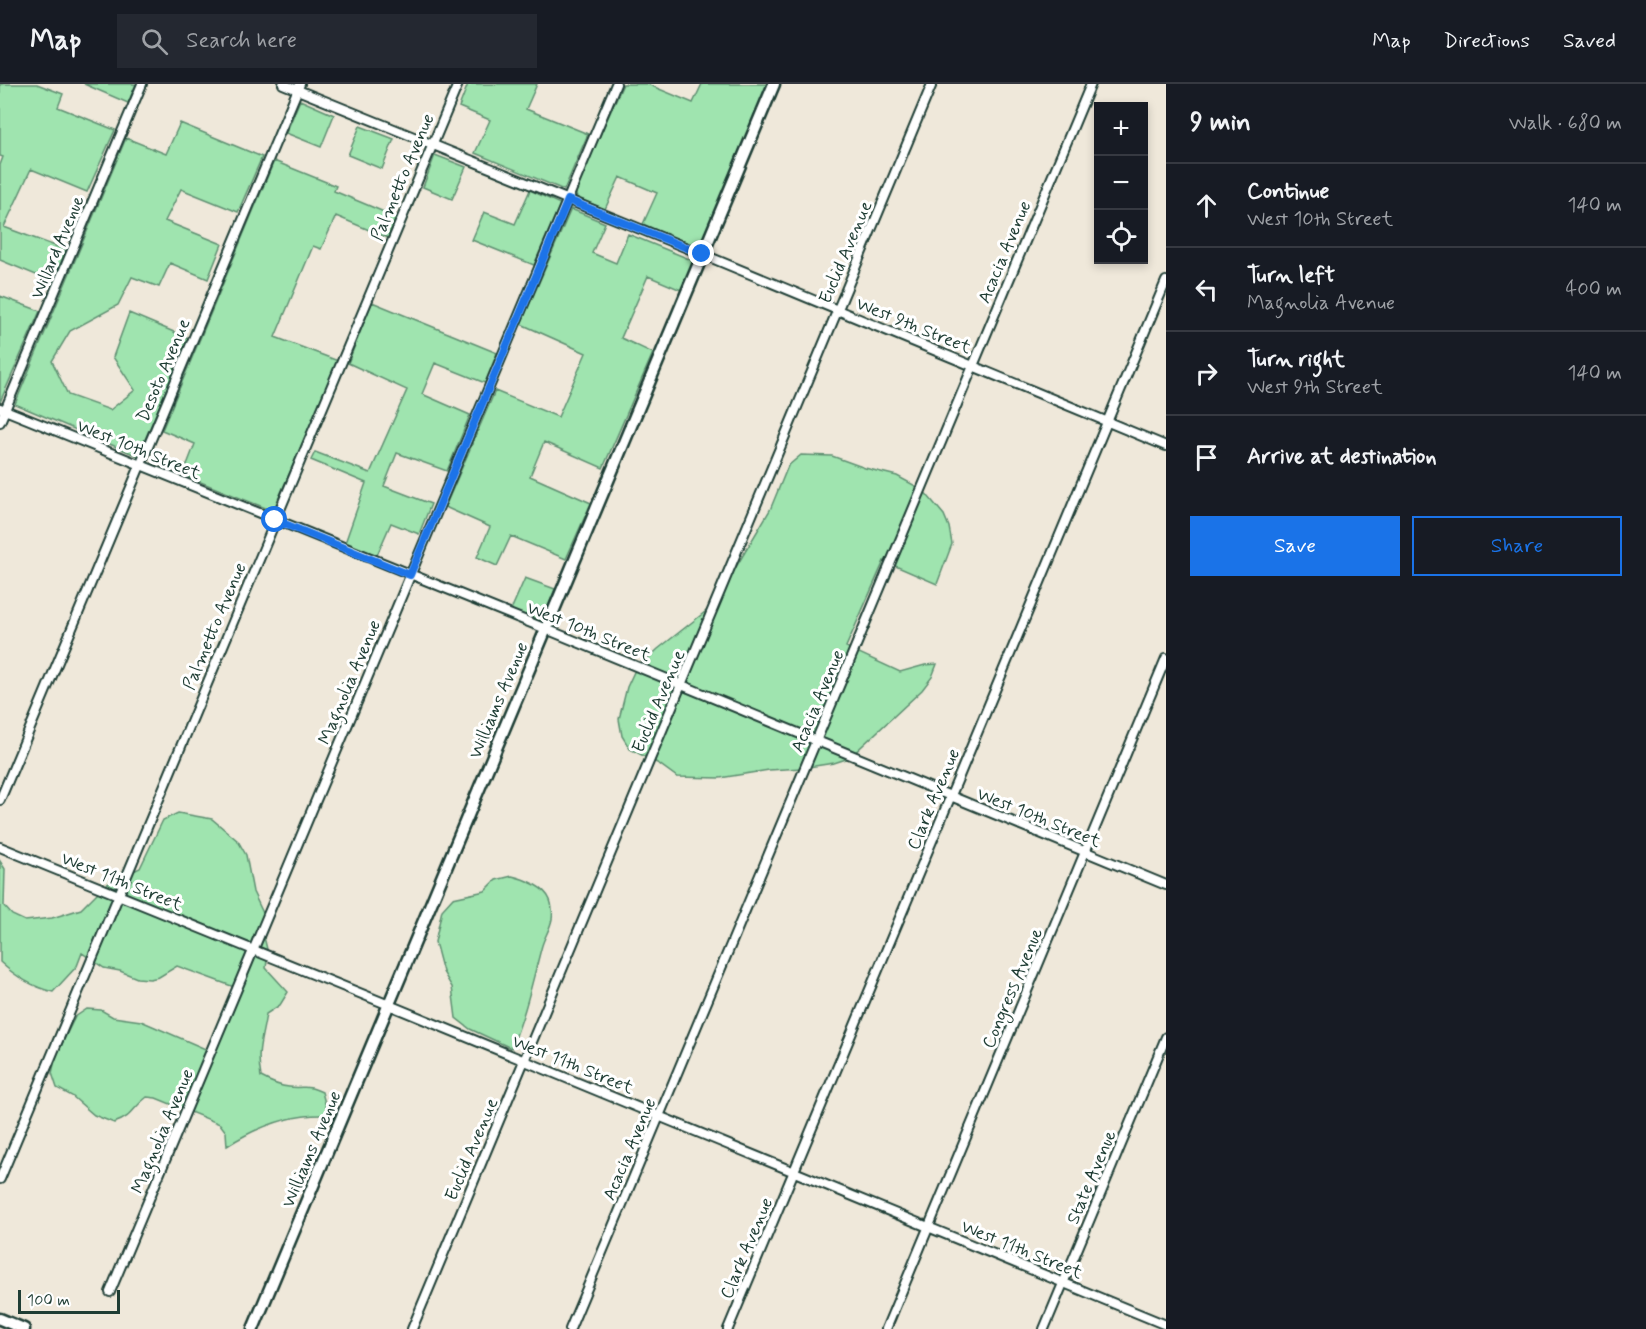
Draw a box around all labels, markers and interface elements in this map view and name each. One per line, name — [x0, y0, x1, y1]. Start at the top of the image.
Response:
search box — [117, 14, 537, 68]
text: Map — [30, 23, 81, 60]
icon: search — [138, 25, 171, 58]
text: Search here — [186, 27, 297, 55]
text: Map — [1372, 27, 1411, 55]
text: Directions — [1444, 27, 1530, 55]
text: Saved — [1563, 27, 1616, 55]
map controls — [1094, 102, 1148, 264]
button: + — [1094, 102, 1148, 156]
text: 9 min — [1190, 106, 1251, 140]
street label: Palmetto Avenue — [365, 110, 441, 245]
text: Walk · 680 m — [1509, 110, 1622, 137]
button: − — [1094, 156, 1148, 210]
text: Continue — [1247, 178, 1329, 206]
icon: ahead — [1190, 189, 1223, 222]
street label: Willard Avenue — [25, 192, 91, 303]
text: 140 m — [1568, 192, 1622, 219]
street label: Euclid Avenue — [814, 197, 878, 307]
street label: Acacia Avenue — [973, 197, 1037, 307]
text: West 10th Street — [1247, 206, 1393, 233]
button: locate — [1094, 210, 1148, 264]
route end — [688, 240, 714, 266]
text: Turn left — [1247, 262, 1335, 290]
icon: left — [1190, 273, 1223, 306]
text: 400 m — [1566, 276, 1622, 303]
text: Magnolia Avenue — [1247, 290, 1395, 317]
street label: West 9th Street — [852, 292, 975, 360]
street label: Desoto Avenue — [131, 315, 197, 426]
text: Turn right — [1247, 346, 1345, 374]
icon: right — [1190, 357, 1223, 390]
text: 140 m — [1568, 360, 1622, 387]
text: West 9th Street — [1247, 374, 1383, 401]
street label: West 10th Street — [73, 414, 205, 486]
icon: arrive — [1190, 441, 1223, 474]
text: Arrive at destination — [1247, 443, 1437, 471]
route start — [261, 506, 287, 532]
button: Save — [1190, 516, 1400, 576]
button: Share — [1412, 516, 1622, 576]
street label: Palmetto Avenue — [177, 559, 253, 694]
street label: West 10th Street — [523, 596, 655, 668]
street label: Magnolia Avenue — [313, 616, 389, 749]
street label: Williams Avenue — [464, 638, 534, 762]
street label: Euclid Avenue — [627, 646, 691, 756]
street label: Acacia Avenue — [786, 646, 850, 756]
street label: Clark Avenue — [902, 745, 966, 854]
street label: West 10th Street — [973, 782, 1105, 854]
street label: West 11th Street — [57, 847, 186, 917]
street label: Congress Avenue — [977, 925, 1050, 1053]
street label: West 11th Street — [508, 1030, 637, 1100]
street label: Magnolia Avenue — [126, 1065, 202, 1198]
street label: Williams Avenue — [277, 1087, 347, 1211]
street label: Euclid Avenue — [440, 1094, 504, 1204]
street label: Acacia Avenue — [598, 1094, 662, 1204]
street label: State Avenue — [1061, 1127, 1122, 1228]
street label: Clark Avenue — [715, 1194, 779, 1303]
street label: West 11th Street — [957, 1215, 1086, 1285]
scale bar — [18, 1287, 120, 1314]
text: 100 m — [27, 1290, 70, 1311]

